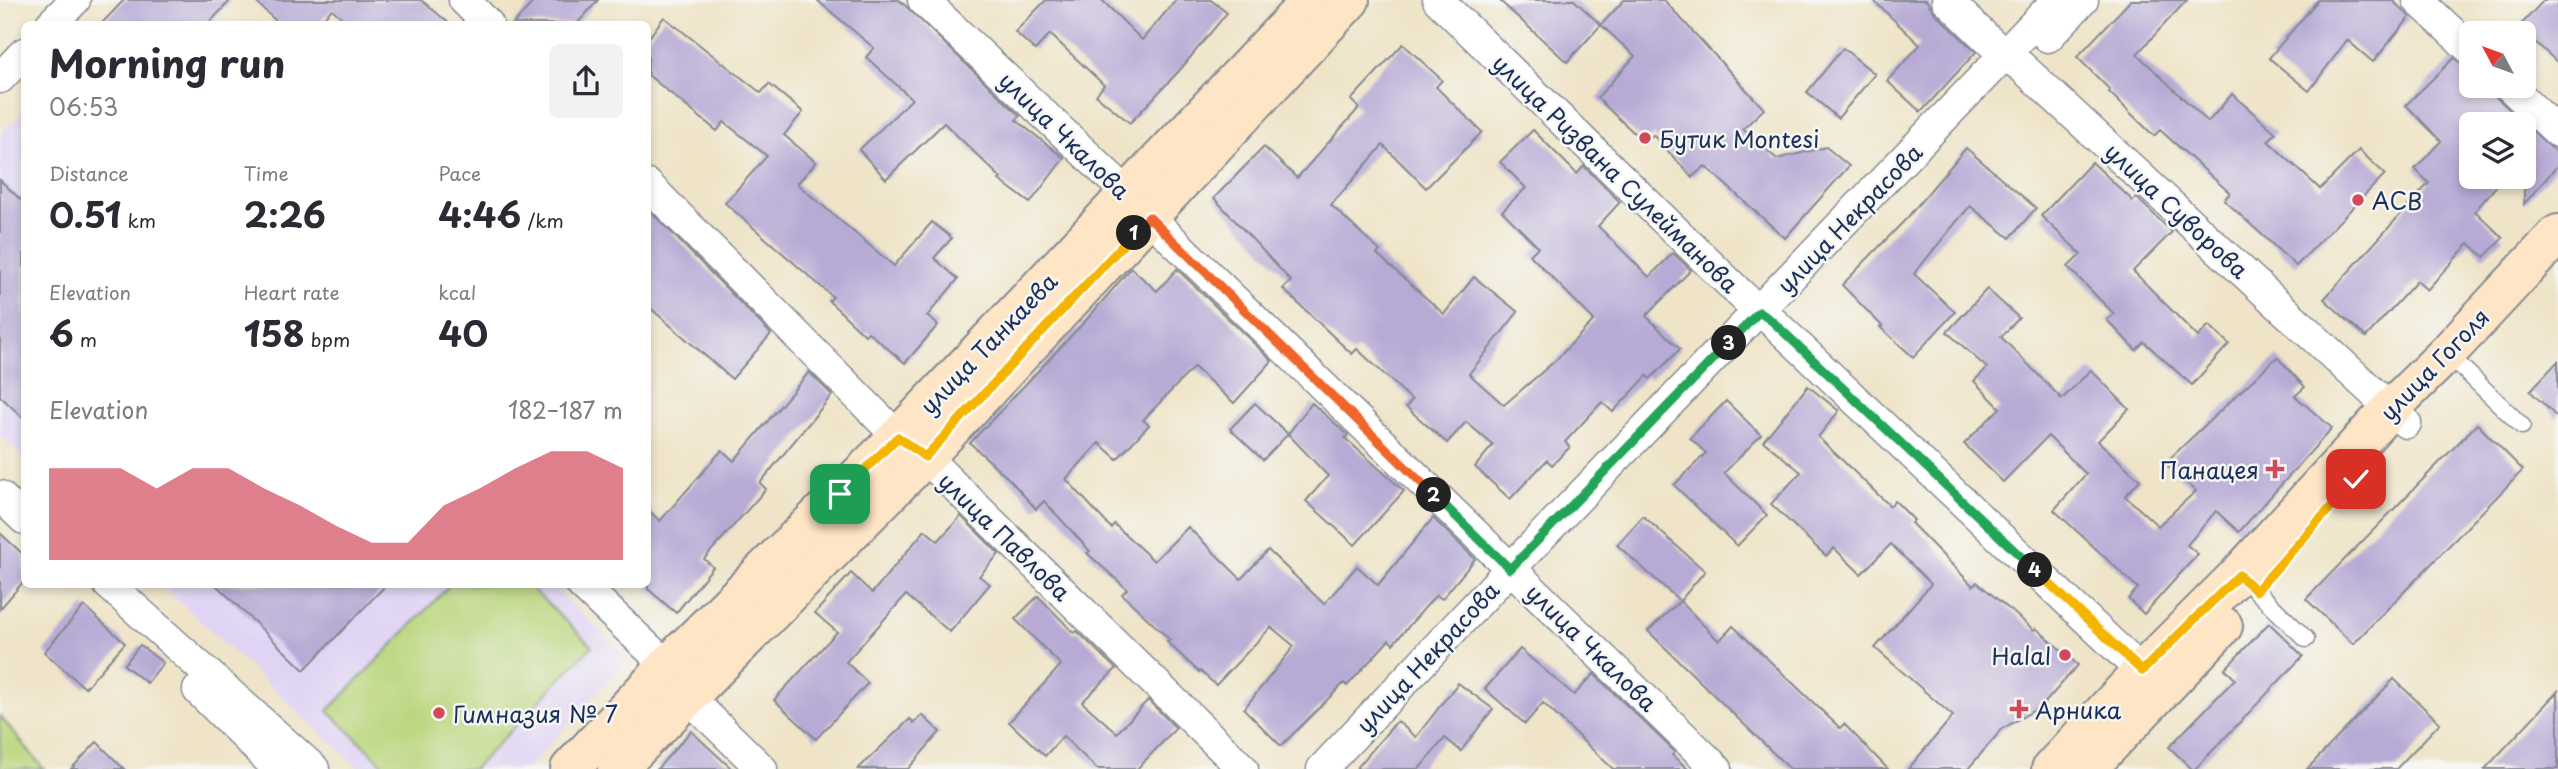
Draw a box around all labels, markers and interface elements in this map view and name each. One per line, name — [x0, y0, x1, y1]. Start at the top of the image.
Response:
north arrow — [2459, 21, 2536, 98]
map controls — [2459, 21, 2536, 189]
text: Morning run — [49, 34, 285, 91]
button: share — [549, 44, 623, 118]
street label: улица Ризвана Сулейманова — [1485, 45, 1748, 301]
street label: улица Чкалова — [991, 63, 1139, 207]
text: 06:53 — [49, 89, 118, 124]
button: layers — [2459, 112, 2536, 189]
place label: Бутик Montesi — [1659, 121, 1819, 156]
marker: Бутик Montesi — [1637, 130, 1653, 146]
street label: улица Суворова — [2097, 134, 2257, 287]
street label: улица Некрасова — [1768, 135, 1930, 301]
text: Distance — [49, 159, 129, 187]
text: Time — [244, 159, 289, 187]
text: Pace — [438, 159, 481, 187]
place label: АCB — [2372, 183, 2422, 218]
text: 0.51 — [49, 187, 121, 240]
text: 2:26 — [244, 187, 326, 240]
text: 4:46 — [438, 187, 521, 240]
marker: АCB — [2350, 192, 2366, 208]
text: km — [121, 206, 156, 234]
text: /km — [521, 206, 564, 234]
pin: 1 — [1116, 216, 1152, 250]
text: 1 — [1129, 218, 1138, 246]
street label: улица Танкаева — [911, 264, 1065, 422]
text: Elevation — [49, 278, 131, 306]
text: Heart rate — [244, 278, 340, 306]
text: kcal — [438, 278, 476, 306]
street label: улица Гоголя — [2371, 300, 2497, 428]
text: 6 — [49, 306, 74, 359]
text: 158 — [244, 306, 305, 359]
text: 40 — [438, 306, 488, 359]
text: m — [74, 325, 97, 353]
text: bpm — [305, 325, 350, 353]
pin: 3 — [1712, 326, 1746, 360]
text: 3 — [1722, 328, 1735, 356]
text: Elevation — [49, 392, 148, 427]
text: 182–187 m — [508, 392, 623, 427]
pin — [2326, 449, 2386, 509]
place label: Панацея — [2160, 452, 2259, 487]
marker: Панацея — [2265, 459, 2285, 479]
icon: check — [2337, 460, 2375, 498]
pin — [810, 464, 870, 524]
street label: улица Павлова — [931, 464, 1080, 609]
icon: arrive — [821, 475, 859, 513]
pin: 2 — [1416, 477, 1452, 512]
text: 2 — [1427, 480, 1440, 508]
pin: 4 — [2018, 552, 2052, 588]
text: 4 — [2028, 555, 2041, 583]
street label: улица Некрасова — [1347, 573, 1507, 741]
street label: улица Чкалова — [1518, 575, 1666, 719]
place label: Halal — [1992, 638, 2051, 673]
marker: Halal — [2057, 647, 2073, 663]
place label: Арника — [2035, 692, 2122, 727]
place label: Гимназия № 7 — [453, 696, 618, 731]
marker: Арника — [2009, 699, 2029, 719]
marker: Гимназия № 7 — [431, 705, 447, 721]

